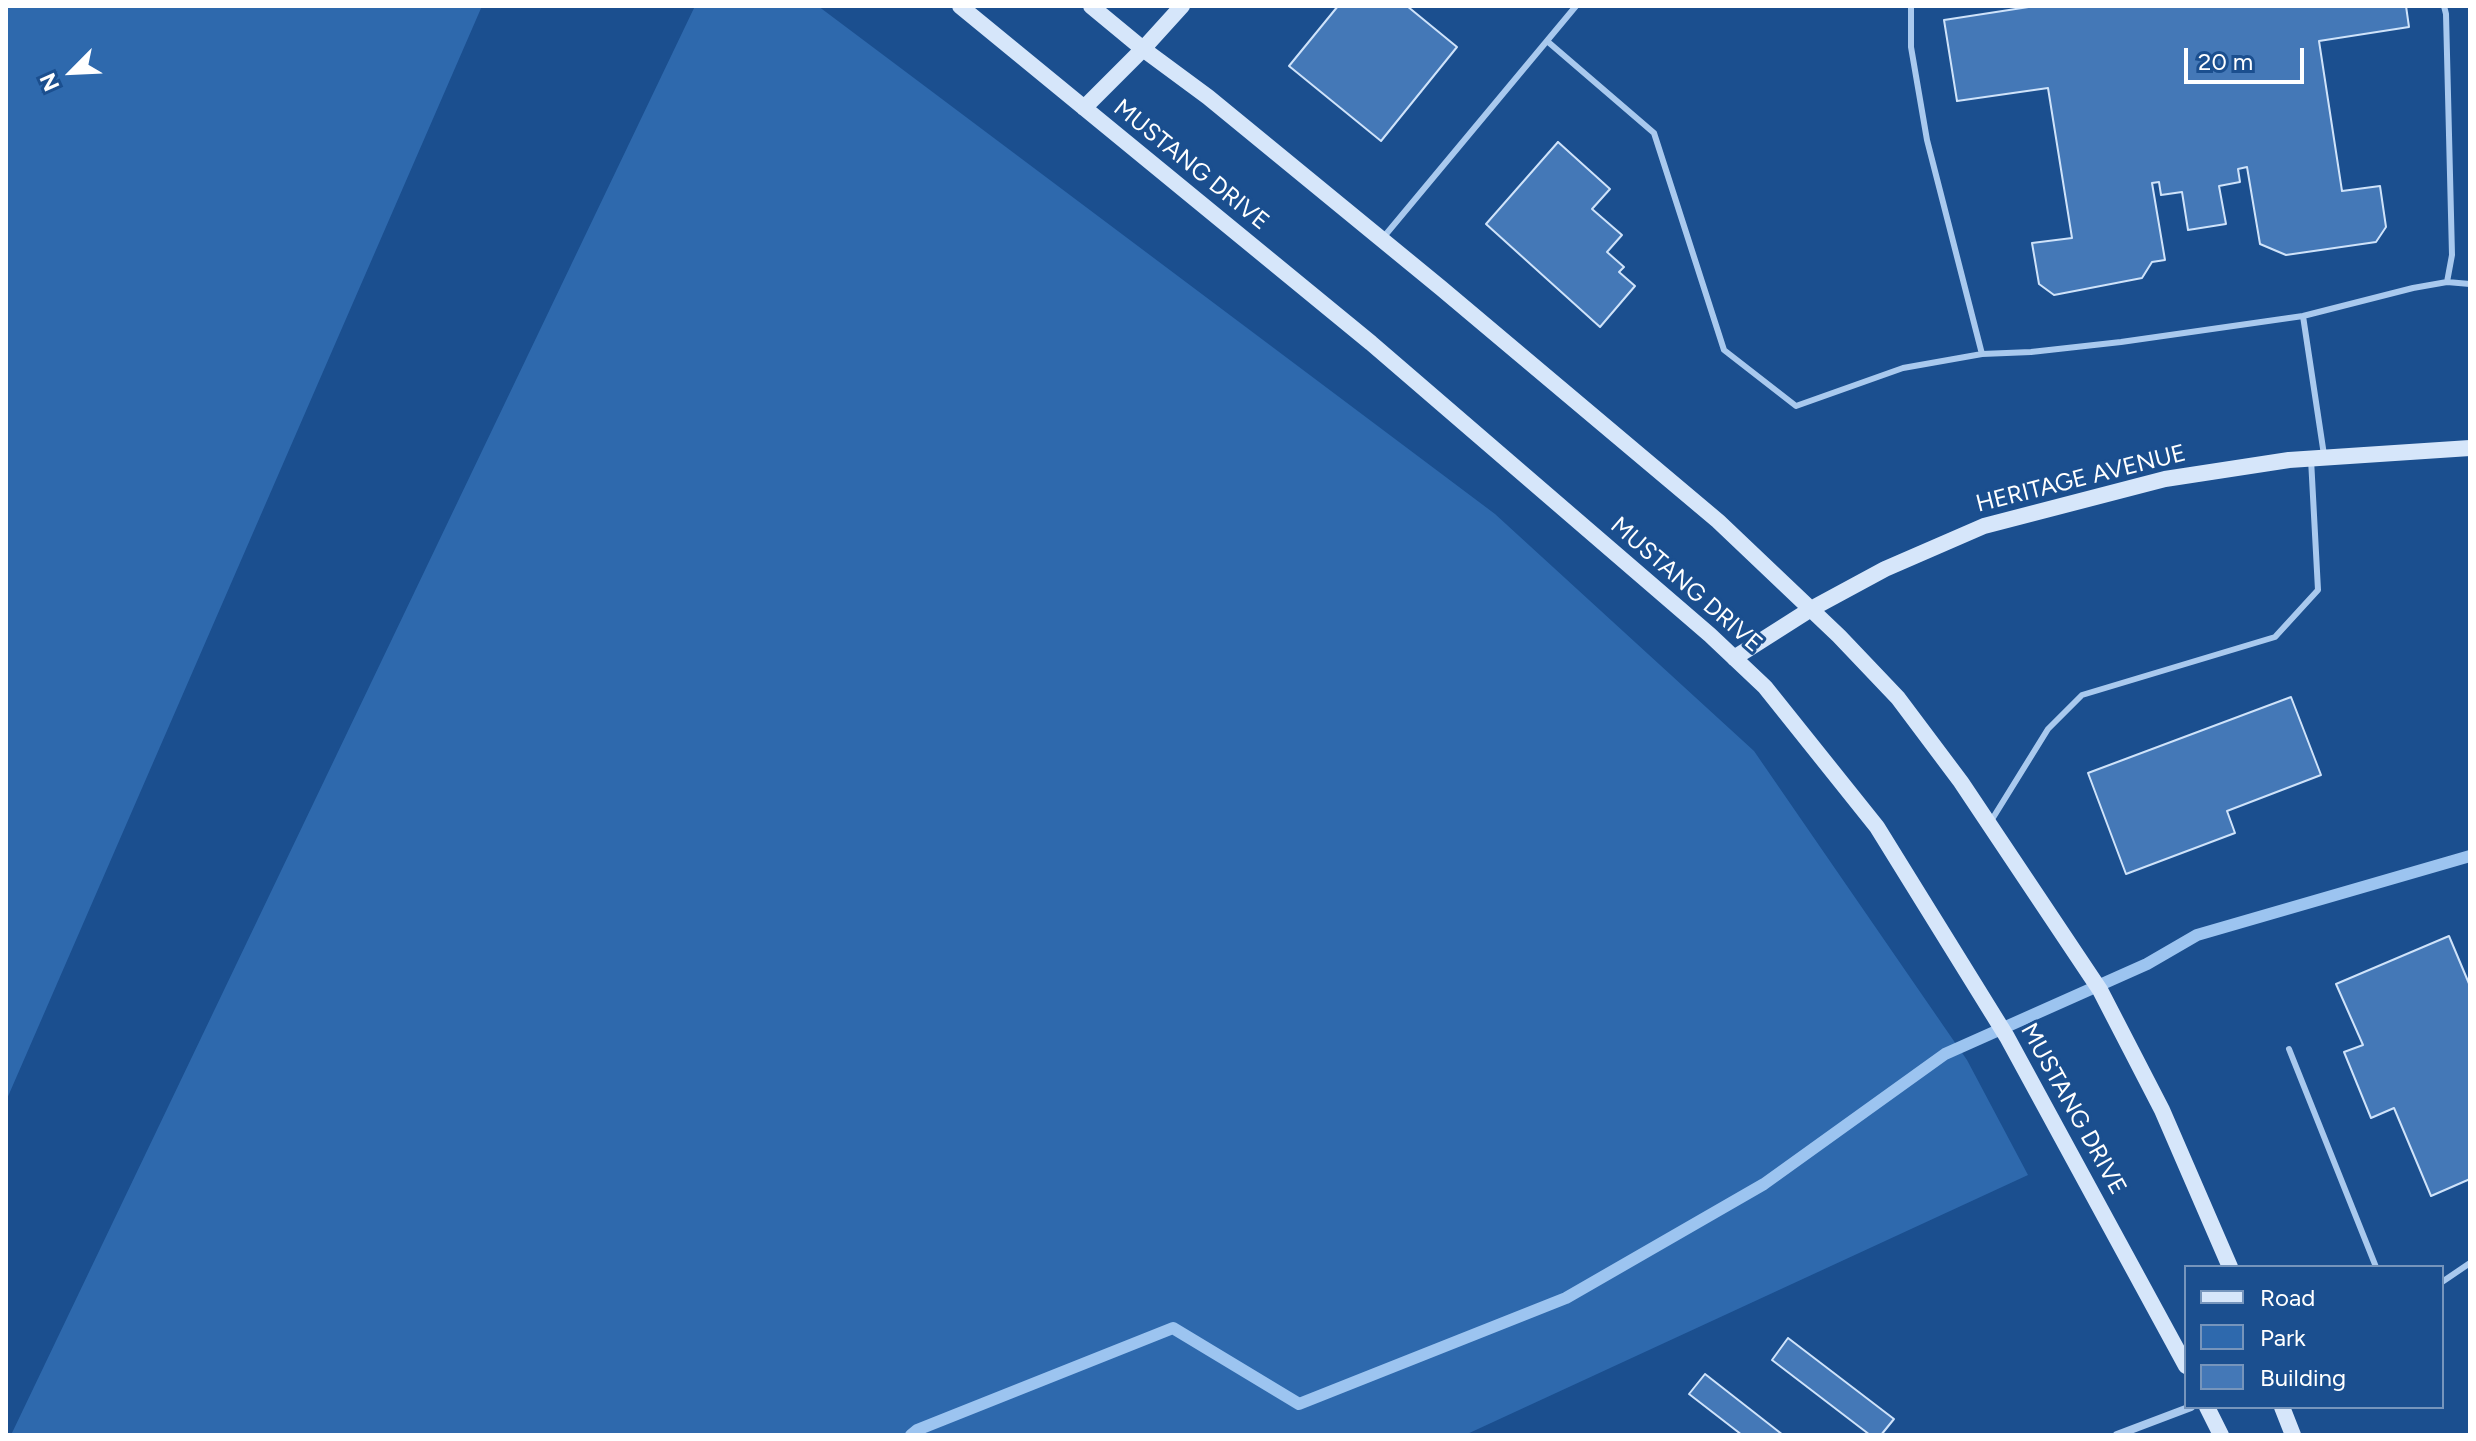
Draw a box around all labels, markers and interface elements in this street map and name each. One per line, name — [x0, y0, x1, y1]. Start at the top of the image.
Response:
north arrow — [32, 32, 112, 112]
scale bar — [2188, 32, 2308, 82]
text: 20 m — [2198, 47, 2253, 76]
text: N — [34, 69, 65, 95]
street label: MUSTANG DRIVE — [1108, 94, 1274, 236]
street label: HERITAGE AVENUE — [1973, 439, 2189, 519]
street label: MUSTANG DRIVE — [1604, 511, 1768, 659]
street label: MUSTANG DRIVE — [2014, 1018, 2132, 1200]
legend — [2184, 1265, 2444, 1409]
text: Road — [2260, 1283, 2315, 1312]
text: Park — [2260, 1323, 2306, 1352]
text: Building — [2260, 1363, 2346, 1392]

